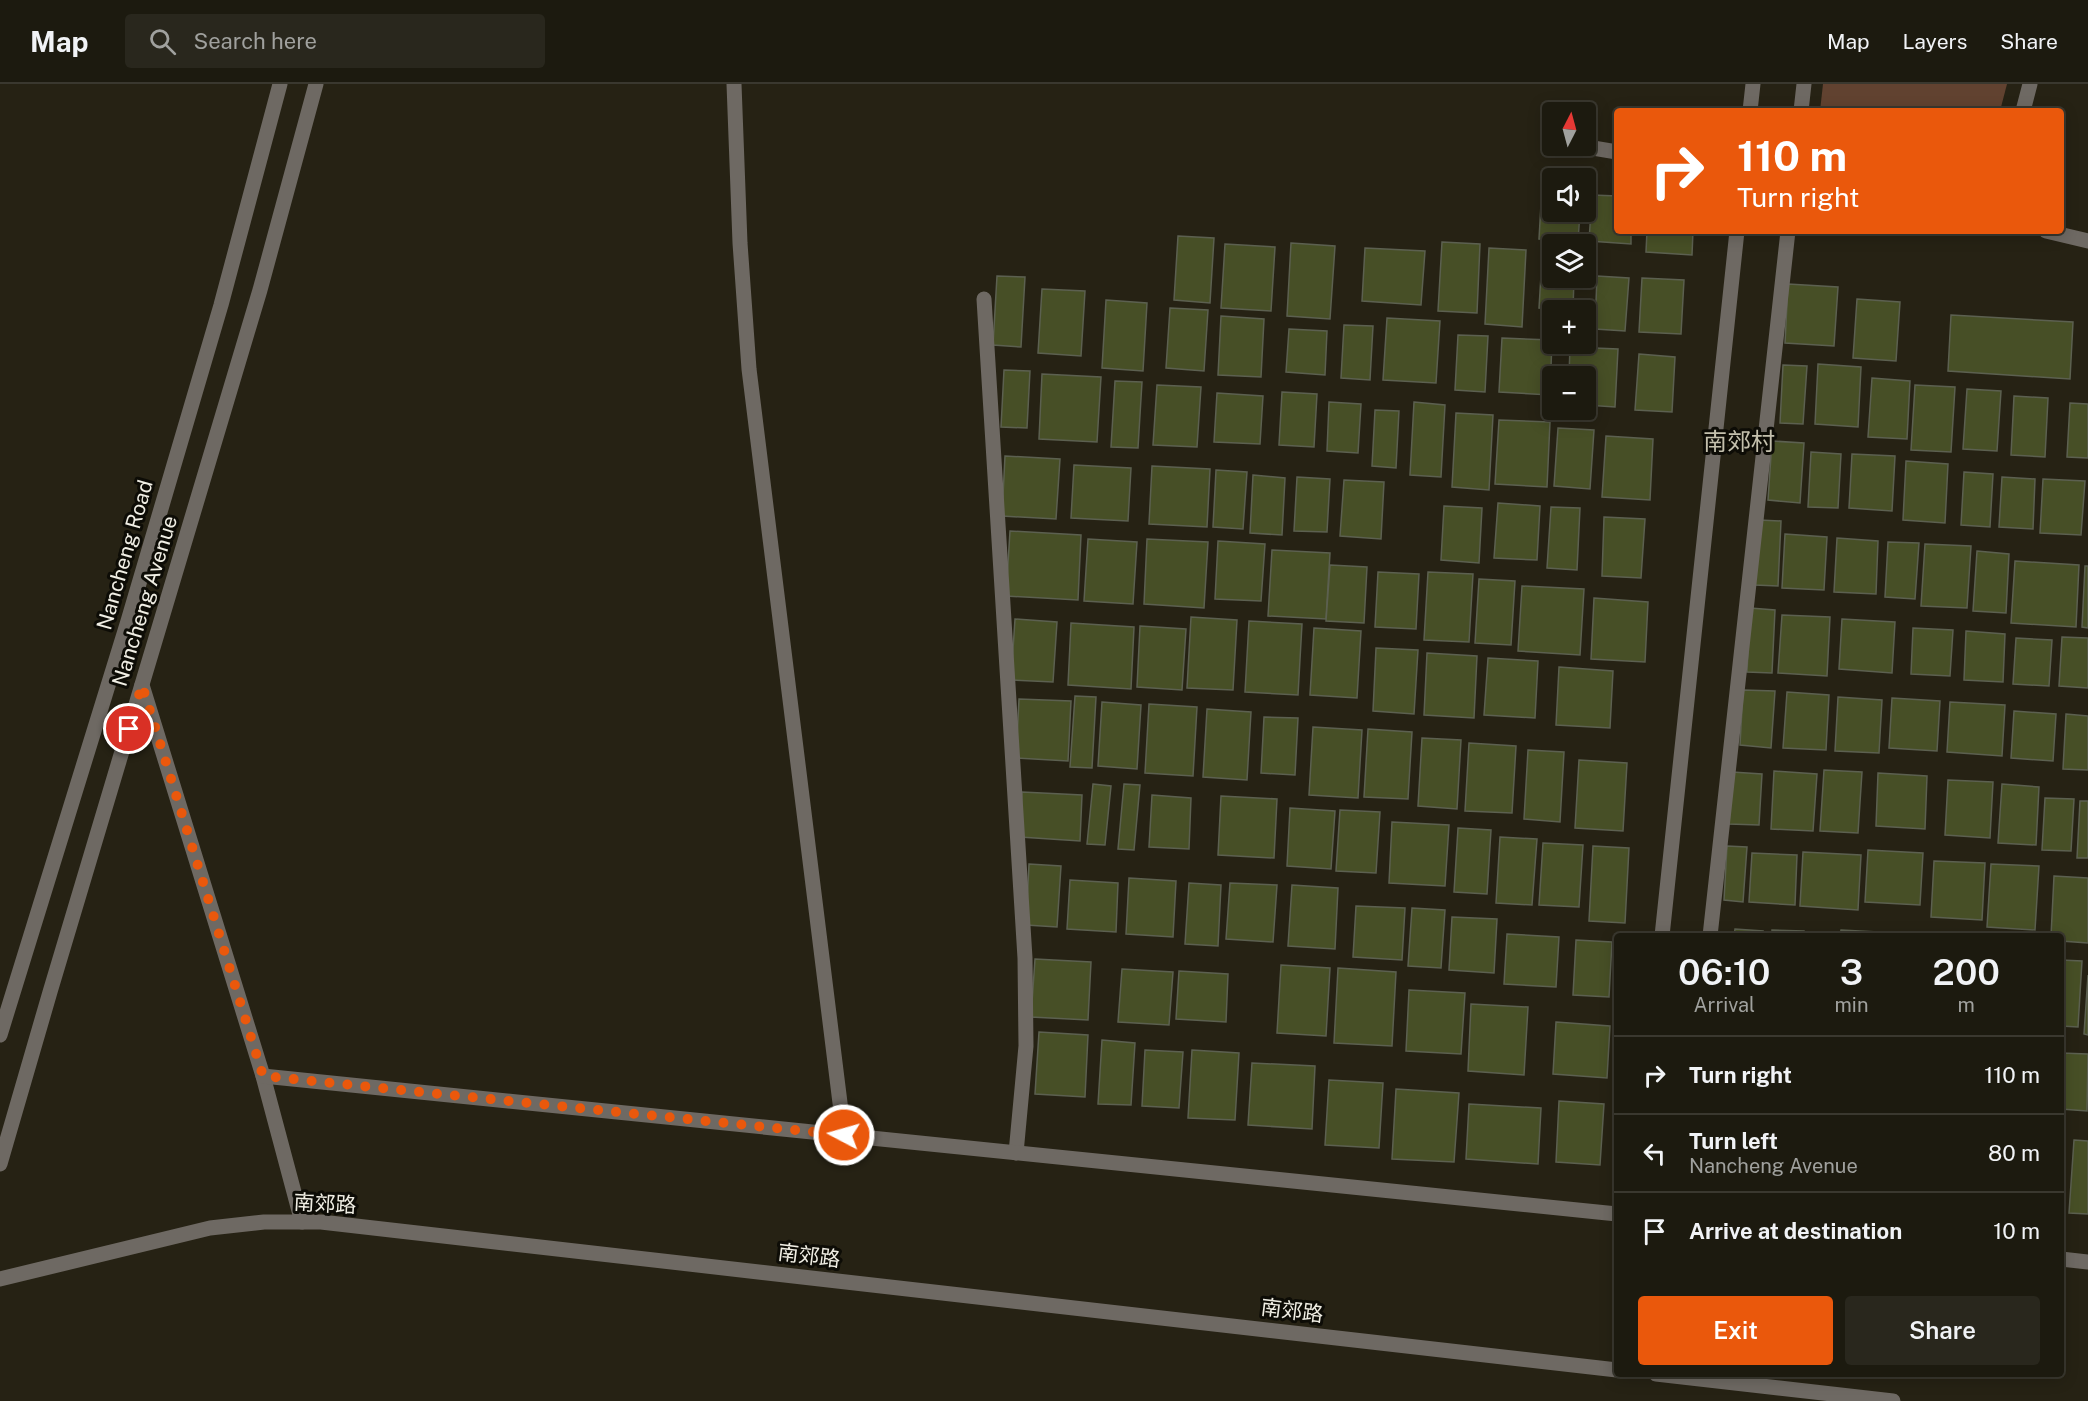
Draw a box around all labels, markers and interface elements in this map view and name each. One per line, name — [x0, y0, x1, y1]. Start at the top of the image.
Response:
search box — [125, 14, 545, 68]
text: Map — [30, 25, 89, 58]
icon: search — [146, 25, 179, 58]
text: Search here — [194, 28, 317, 54]
text: Map — [1827, 29, 1870, 54]
text: Layers — [1903, 29, 1967, 54]
text: Share — [2000, 29, 2058, 54]
north arrow — [1542, 102, 1596, 156]
map controls — [1542, 102, 1596, 420]
text: 110 m — [1737, 131, 1847, 180]
icon: right — [1638, 132, 1716, 210]
button: sound — [1542, 168, 1596, 222]
text: Turn right — [1737, 181, 1860, 213]
button: layers — [1542, 234, 1596, 288]
button: + — [1542, 300, 1596, 354]
button: − — [1542, 366, 1596, 420]
district label: 南郊村 — [1703, 427, 1775, 455]
street label: Nancheng Road — [91, 477, 158, 633]
street label: Nancheng Avenue — [107, 512, 182, 689]
pin — [103, 703, 154, 754]
icon: arrive — [112, 712, 145, 745]
text: 06:10 — [1678, 951, 1770, 993]
text: 3 — [1840, 951, 1863, 993]
text: 200 — [1933, 951, 2000, 993]
text: Arrival — [1693, 993, 1755, 1017]
text: min — [1835, 993, 1868, 1017]
text: m — [1958, 993, 1975, 1017]
icon: right — [1638, 1059, 1671, 1092]
text: Turn right — [1689, 1062, 1792, 1088]
text: 110 m — [1984, 1062, 2040, 1088]
position arrow — [812, 1103, 876, 1167]
text: Turn left — [1689, 1128, 1778, 1154]
icon: left — [1638, 1137, 1671, 1170]
text: 80 m — [1988, 1140, 2040, 1166]
text: Nancheng Avenue — [1689, 1154, 1858, 1178]
street label: 南郊路 — [293, 1189, 357, 1218]
icon: arrive — [1638, 1215, 1671, 1248]
text: Arrive at destination — [1689, 1218, 1902, 1244]
text: 10 m — [1993, 1218, 2040, 1244]
street label: 南郊路 — [776, 1239, 842, 1272]
street label: 南郊路 — [1259, 1294, 1325, 1327]
button: Exit — [1638, 1296, 1833, 1365]
button: Share — [1845, 1296, 2040, 1365]

